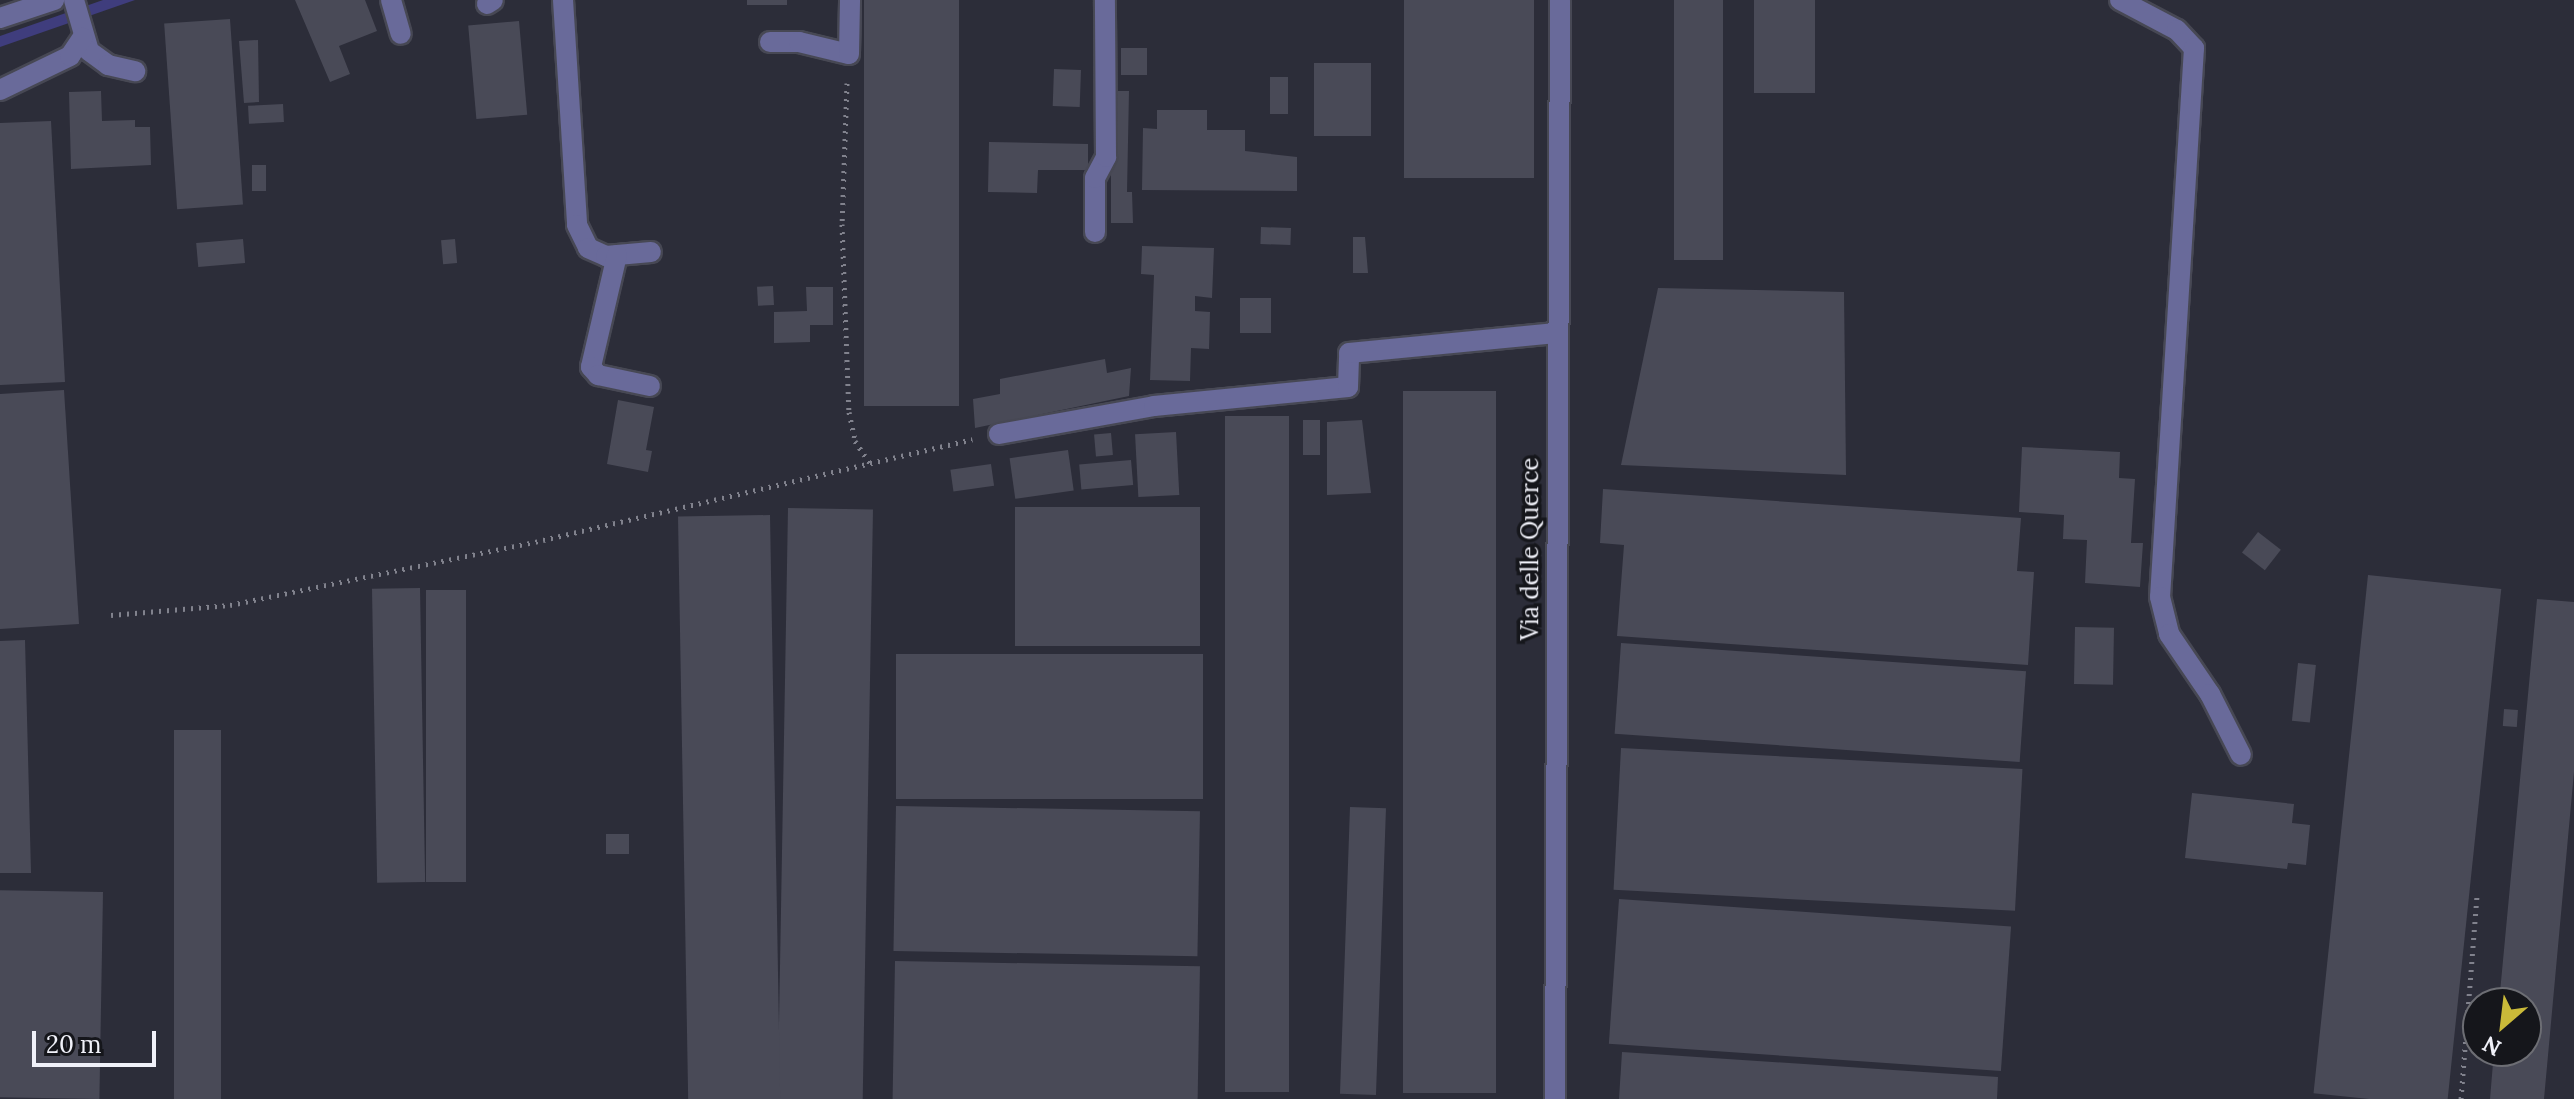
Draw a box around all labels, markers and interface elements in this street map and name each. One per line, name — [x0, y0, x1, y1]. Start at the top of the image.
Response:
street label: Via delle Querce — [1516, 458, 1544, 640]
north arrow — [2462, 987, 2542, 1067]
scale bar — [36, 1015, 160, 1065]
text: 20 m — [46, 1029, 102, 1060]
text: N — [2478, 1030, 2506, 1063]

